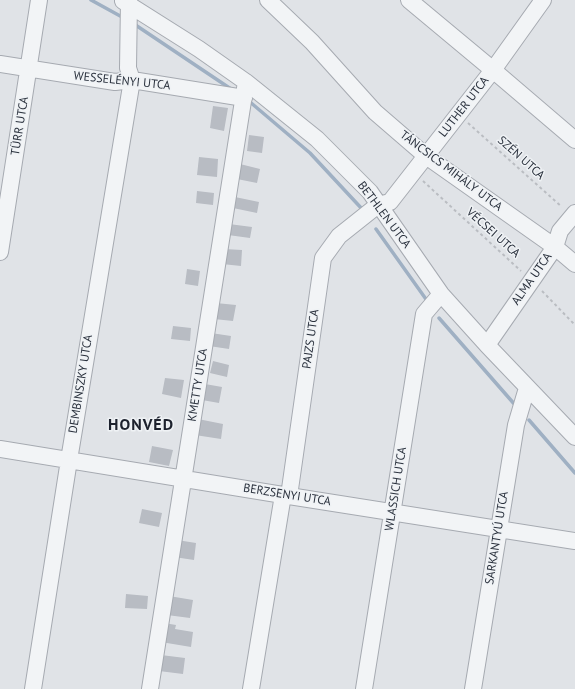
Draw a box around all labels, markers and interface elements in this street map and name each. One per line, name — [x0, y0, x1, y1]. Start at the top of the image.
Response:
street label: WESSELÉNYI UTCA — [73, 69, 171, 93]
street label: LUTHER UTCA — [436, 74, 492, 140]
street label: TÜRR UTCA — [8, 96, 32, 156]
street label: TÁNCSICS MIHÁLY UTCA — [397, 128, 505, 214]
street label: SZÉN UTCA — [495, 133, 547, 183]
street label: BETHLEN UTCA — [354, 179, 414, 251]
street label: VÉCSEI UTCA — [463, 205, 523, 261]
street label: ALMA UTCA — [509, 250, 555, 308]
street label: PAJZS UTCA — [300, 308, 322, 370]
street label: DEMBINSZKY UTCA — [66, 334, 96, 434]
street label: KMETTY UTCA — [185, 347, 211, 423]
district label: HONVÉD — [108, 415, 174, 435]
street label: WLASSICH UTCA — [382, 446, 410, 532]
street label: BERZSENYI UTCA — [242, 481, 332, 509]
street label: SARKANTYÚ UTCA — [483, 490, 511, 586]

